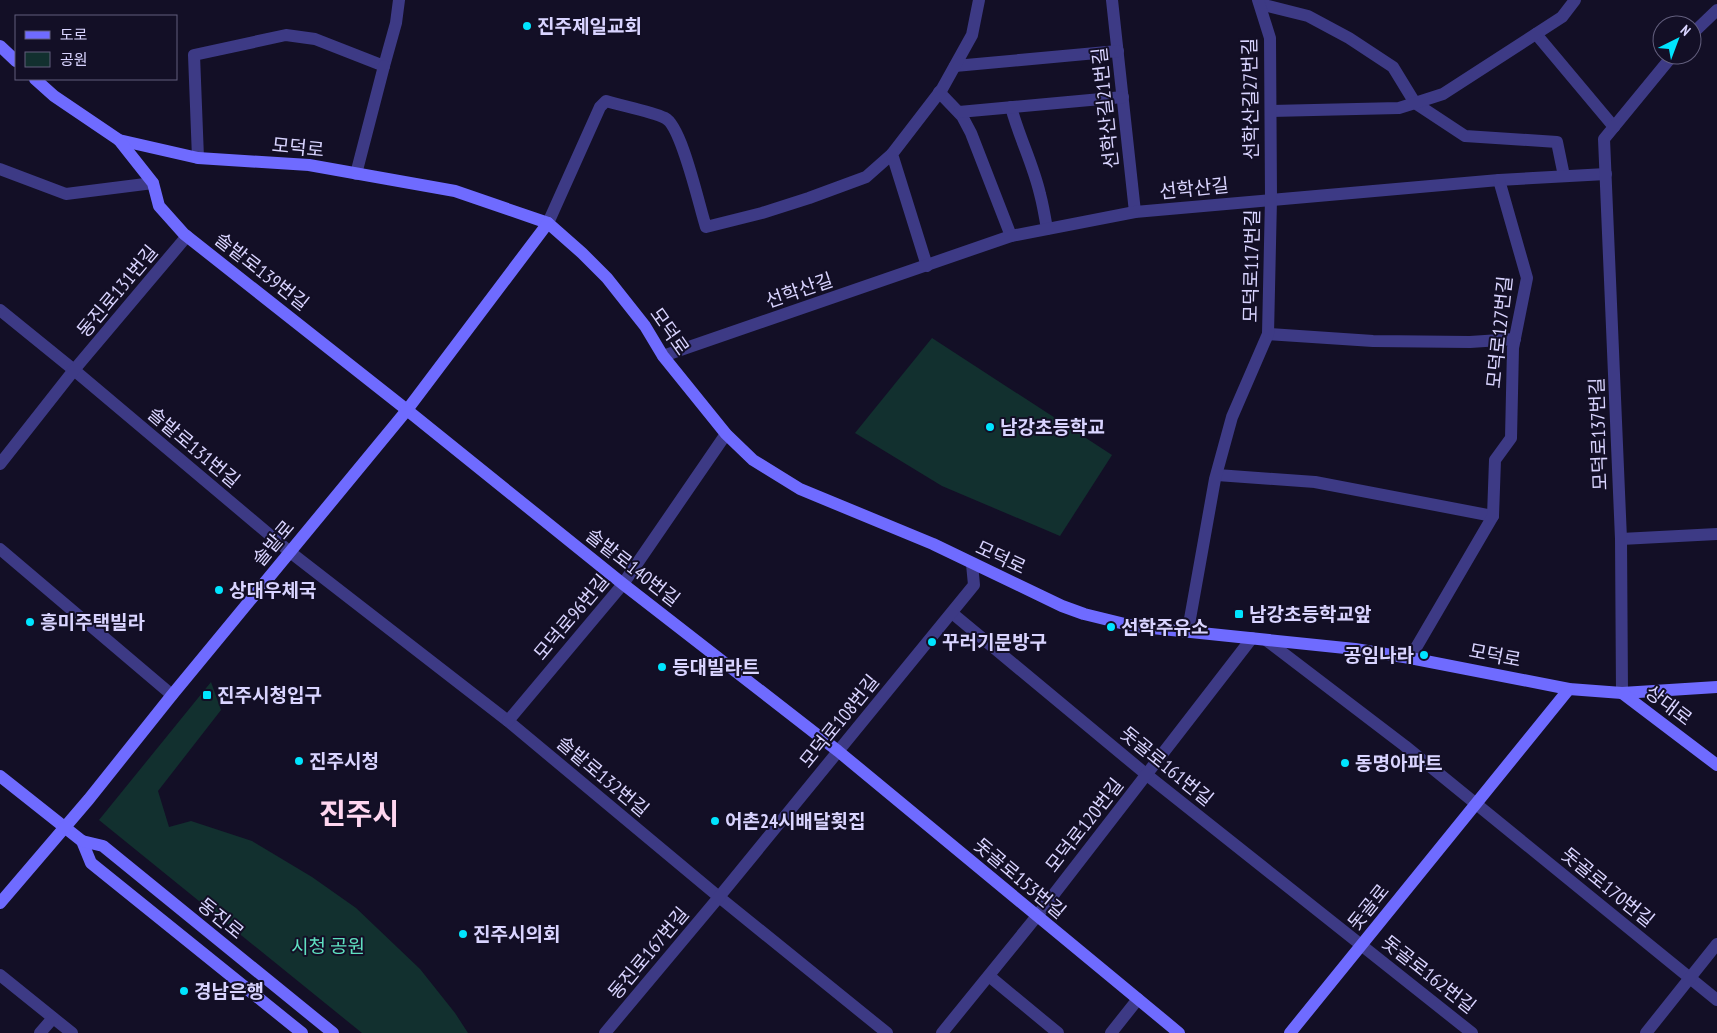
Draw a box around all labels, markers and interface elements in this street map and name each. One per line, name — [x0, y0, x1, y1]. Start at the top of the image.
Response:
place label: 진주제일교회 — [537, 14, 642, 38]
legend — [15, 15, 178, 80]
north arrow — [1652, 15, 1702, 65]
marker: 진주제일교회 — [521, 20, 533, 32]
text: N — [1677, 21, 1695, 40]
text: 도로 — [60, 25, 88, 44]
street label: 선학산길27번길 — [1237, 38, 1263, 160]
street label: 선학산길21번길 — [1087, 46, 1123, 170]
text: 공원 — [60, 50, 88, 69]
street label: 모덕로 — [271, 132, 325, 162]
street label: 선학산길 — [1158, 172, 1230, 204]
street label: 모덕로117번길 — [1238, 209, 1264, 323]
street label: 솔밭로139번길 — [210, 227, 314, 315]
street label: 동진로131번길 — [71, 240, 163, 342]
street label: 선학산길 — [762, 267, 836, 313]
street label: 모덕로127번길 — [1481, 275, 1517, 389]
street label: 모덕로 — [645, 303, 695, 359]
street label: 모덕로137번길 — [1584, 377, 1612, 491]
street label: 솔밭로131번길 — [143, 401, 245, 493]
place label: 남강초등학교 — [1000, 415, 1105, 439]
marker: 남강초등학교 — [984, 421, 996, 433]
street label: 솔밭로 — [247, 515, 299, 571]
street label: 솔밭로140번길 — [581, 523, 685, 611]
street label: 모덕로 — [972, 535, 1030, 579]
street label: 모덕로96번길 — [528, 569, 614, 665]
place label: 상대우체국 — [229, 578, 316, 602]
marker: 상대우체국 — [213, 584, 225, 596]
place label: 남강초등학교앞 — [1249, 602, 1371, 626]
marker: 남강초등학교앞 — [1233, 608, 1245, 620]
place label: 흥미주택빌라 — [40, 610, 145, 634]
place label: 선학주유소 — [1121, 615, 1208, 639]
marker: 흥미주택빌라 — [24, 616, 36, 628]
marker: 선학주유소 — [1105, 621, 1117, 633]
place label: 꾸러기문방구 — [942, 630, 1047, 654]
marker: 꾸러기문방구 — [926, 636, 938, 648]
street label: 모덕로 — [1467, 638, 1523, 672]
place label: 공임나라 — [1344, 643, 1415, 667]
marker: 공임나라 — [1418, 649, 1430, 661]
place label: 등대빌라트 — [672, 655, 759, 679]
marker: 등대빌라트 — [656, 661, 668, 673]
street label: 모덕로108번길 — [794, 670, 884, 772]
street label: 상대로 — [1641, 680, 1697, 730]
place label: 진주시청입구 — [217, 683, 322, 707]
marker: 진주시청입구 — [201, 689, 213, 701]
street label: 돗골로161번길 — [1116, 721, 1218, 811]
street label: 솔밭로132번길 — [552, 730, 654, 822]
place label: 진주시청 — [309, 749, 379, 773]
place label: 동명아파트 — [1355, 751, 1442, 775]
marker: 진주시청 — [293, 755, 305, 767]
marker: 동명아파트 — [1339, 757, 1351, 769]
street label: 모덕로120번길 — [1040, 773, 1128, 877]
district label: 진주시 — [319, 794, 399, 832]
place label: 어촌24시배달횟집 — [725, 809, 866, 833]
marker: 어촌24시배달횟집 — [709, 815, 721, 827]
street label: 돗골로153번길 — [969, 832, 1071, 924]
street label: 돗골로170번길 — [1557, 842, 1659, 932]
street label: 돗골로 — [1342, 879, 1394, 935]
street label: 동진로 — [193, 892, 249, 944]
street label: 동진로167번길 — [602, 902, 694, 1004]
place label: 진주시의회 — [473, 922, 560, 946]
marker: 진주시의회 — [457, 928, 469, 940]
street label: 돗골로162번길 — [1377, 930, 1481, 1018]
park label: 시청 공원 — [291, 934, 365, 958]
place label: 경남은행 — [194, 979, 264, 1003]
marker: 경남은행 — [178, 985, 190, 997]

